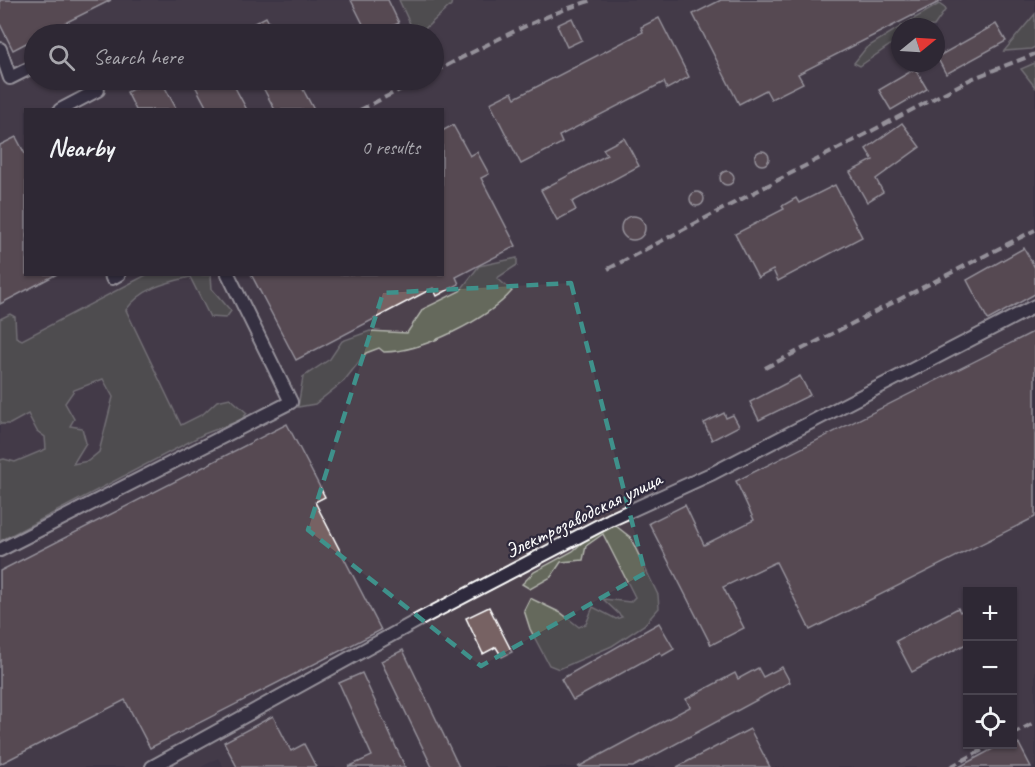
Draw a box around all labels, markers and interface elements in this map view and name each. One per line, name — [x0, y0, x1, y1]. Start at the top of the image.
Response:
north arrow — [891, 18, 945, 72]
search box — [24, 24, 444, 90]
icon: search — [45, 41, 78, 74]
text: Search here — [93, 43, 183, 71]
text: Nearby — [48, 131, 113, 164]
text: 0 results — [361, 135, 420, 160]
street label: Электрозаводская улица — [500, 465, 668, 564]
map controls — [963, 587, 1017, 749]
button: + — [963, 587, 1017, 641]
button: − — [963, 641, 1017, 695]
button: locate — [963, 695, 1017, 749]

